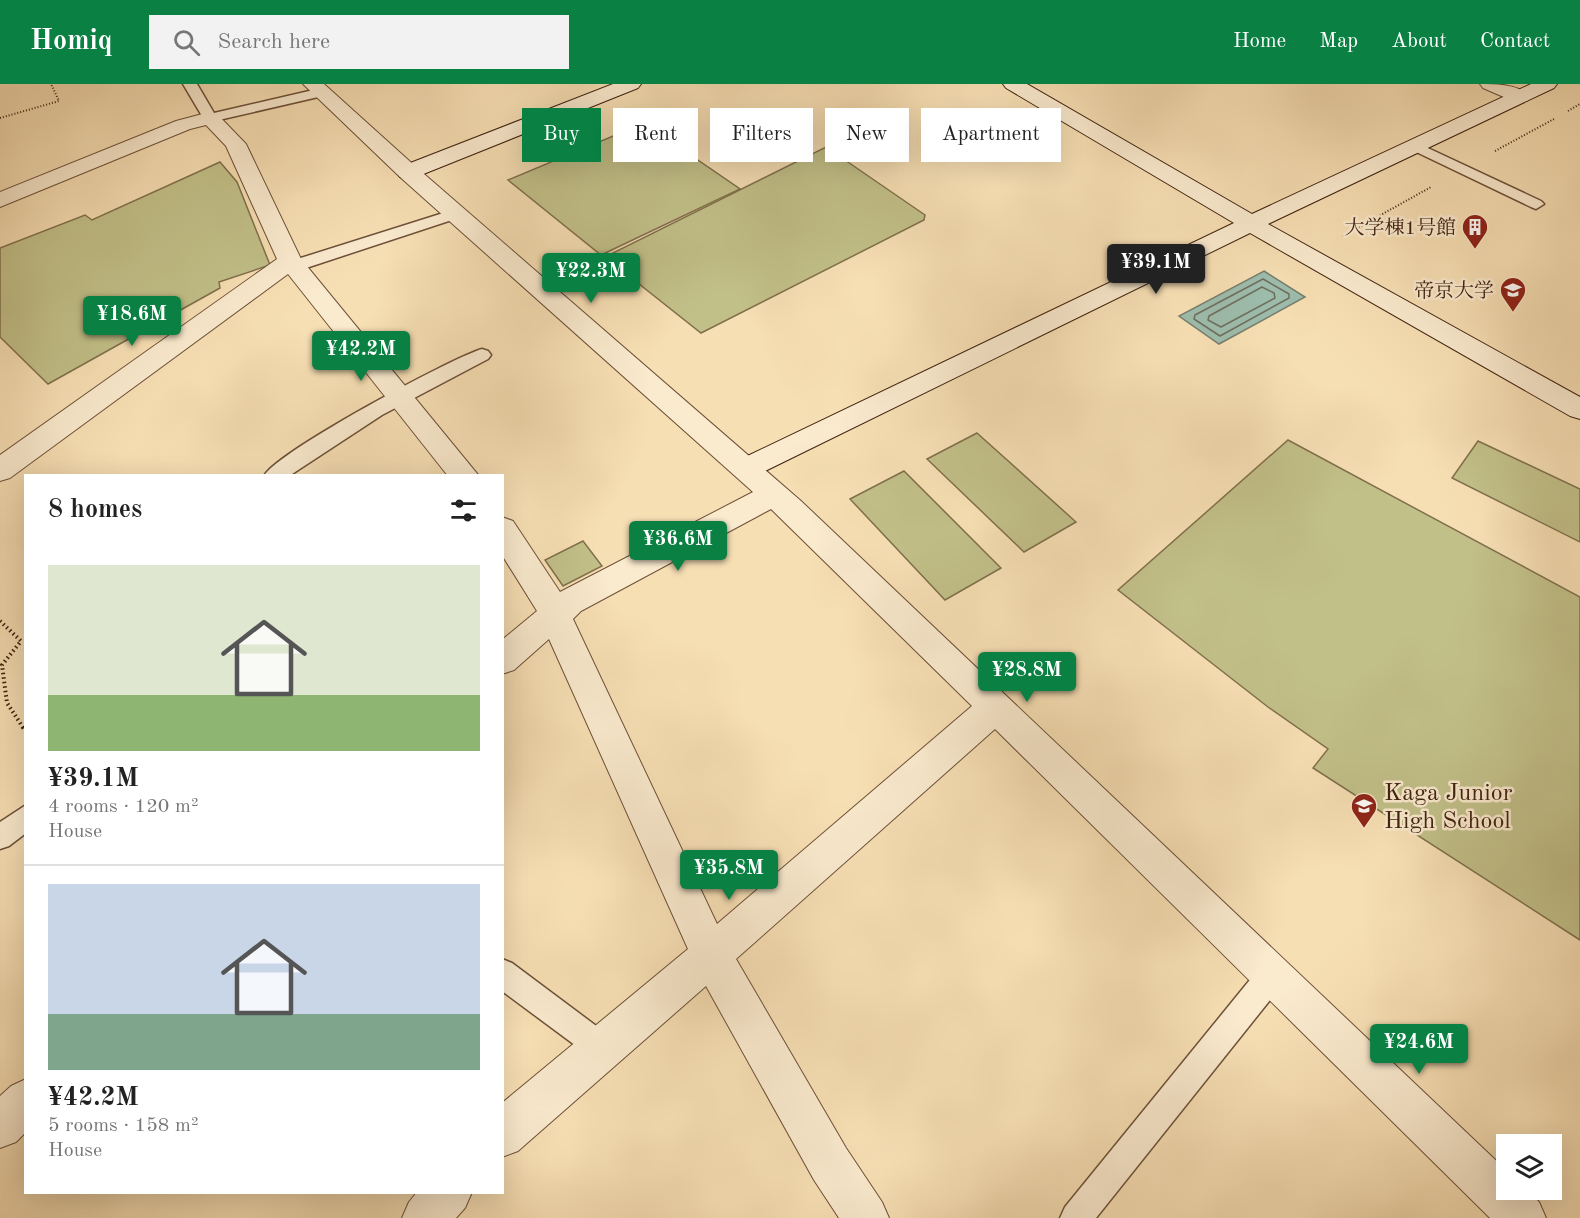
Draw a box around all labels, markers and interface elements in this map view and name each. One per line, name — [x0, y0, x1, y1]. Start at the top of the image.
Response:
search box — [149, 15, 569, 69]
icon: search — [170, 26, 203, 59]
text: Homiq — [30, 28, 113, 56]
text: Search here — [218, 31, 330, 53]
text: Home — [1233, 31, 1286, 52]
text: Map — [1319, 31, 1358, 52]
text: About — [1391, 31, 1447, 52]
text: Contact — [1480, 31, 1550, 52]
chip: Buy — [522, 108, 601, 162]
chip: Rent — [613, 108, 698, 162]
chip: Filters — [710, 108, 813, 162]
chip: New — [825, 108, 909, 162]
chip: Apartment — [921, 108, 1061, 162]
building icon: 大学棟1号館 — [1460, 212, 1490, 250]
place label: 大学棟1号館 — [1344, 217, 1456, 239]
pin: ¥39.1M — [1107, 244, 1205, 295]
pin: ¥22.3M — [542, 253, 640, 304]
text: ¥39.1M — [1121, 253, 1191, 273]
text: ¥22.3M — [556, 262, 626, 282]
school or university icon: 帝京大学 — [1498, 275, 1528, 313]
place label: 帝京大学 — [1414, 280, 1494, 302]
pin: ¥18.6M — [83, 296, 181, 347]
text: ¥18.6M — [97, 305, 167, 325]
pin: ¥42.2M — [312, 331, 410, 382]
text: ¥42.2M — [326, 340, 396, 360]
icon: filters — [447, 494, 480, 527]
text: 8 homes — [48, 497, 142, 523]
pin: ¥36.6M — [629, 521, 727, 572]
text: ¥36.6M — [643, 530, 713, 550]
icon: home — [210, 604, 318, 712]
pin: ¥28.8M — [978, 652, 1076, 703]
text: ¥28.8M — [992, 661, 1062, 681]
text: ¥39.1M — [48, 766, 139, 792]
place label: Kaga Junior High School — [1384, 782, 1513, 834]
school or university icon: Kaga Junior High School — [1349, 791, 1379, 829]
text: 4 rooms · 120 m² — [48, 797, 198, 817]
text: House — [48, 822, 102, 842]
pin: ¥35.8M — [680, 850, 778, 901]
text: ¥35.8M — [694, 859, 764, 879]
icon: home — [210, 923, 318, 1031]
pin: ¥24.6M — [1370, 1024, 1468, 1075]
text: ¥24.6M — [1384, 1033, 1454, 1053]
text: ¥42.2M — [48, 1085, 139, 1111]
text: 5 rooms · 158 m² — [48, 1116, 198, 1136]
map controls — [1496, 1134, 1562, 1200]
button: layers — [1496, 1134, 1562, 1200]
text: House — [48, 1141, 102, 1161]

